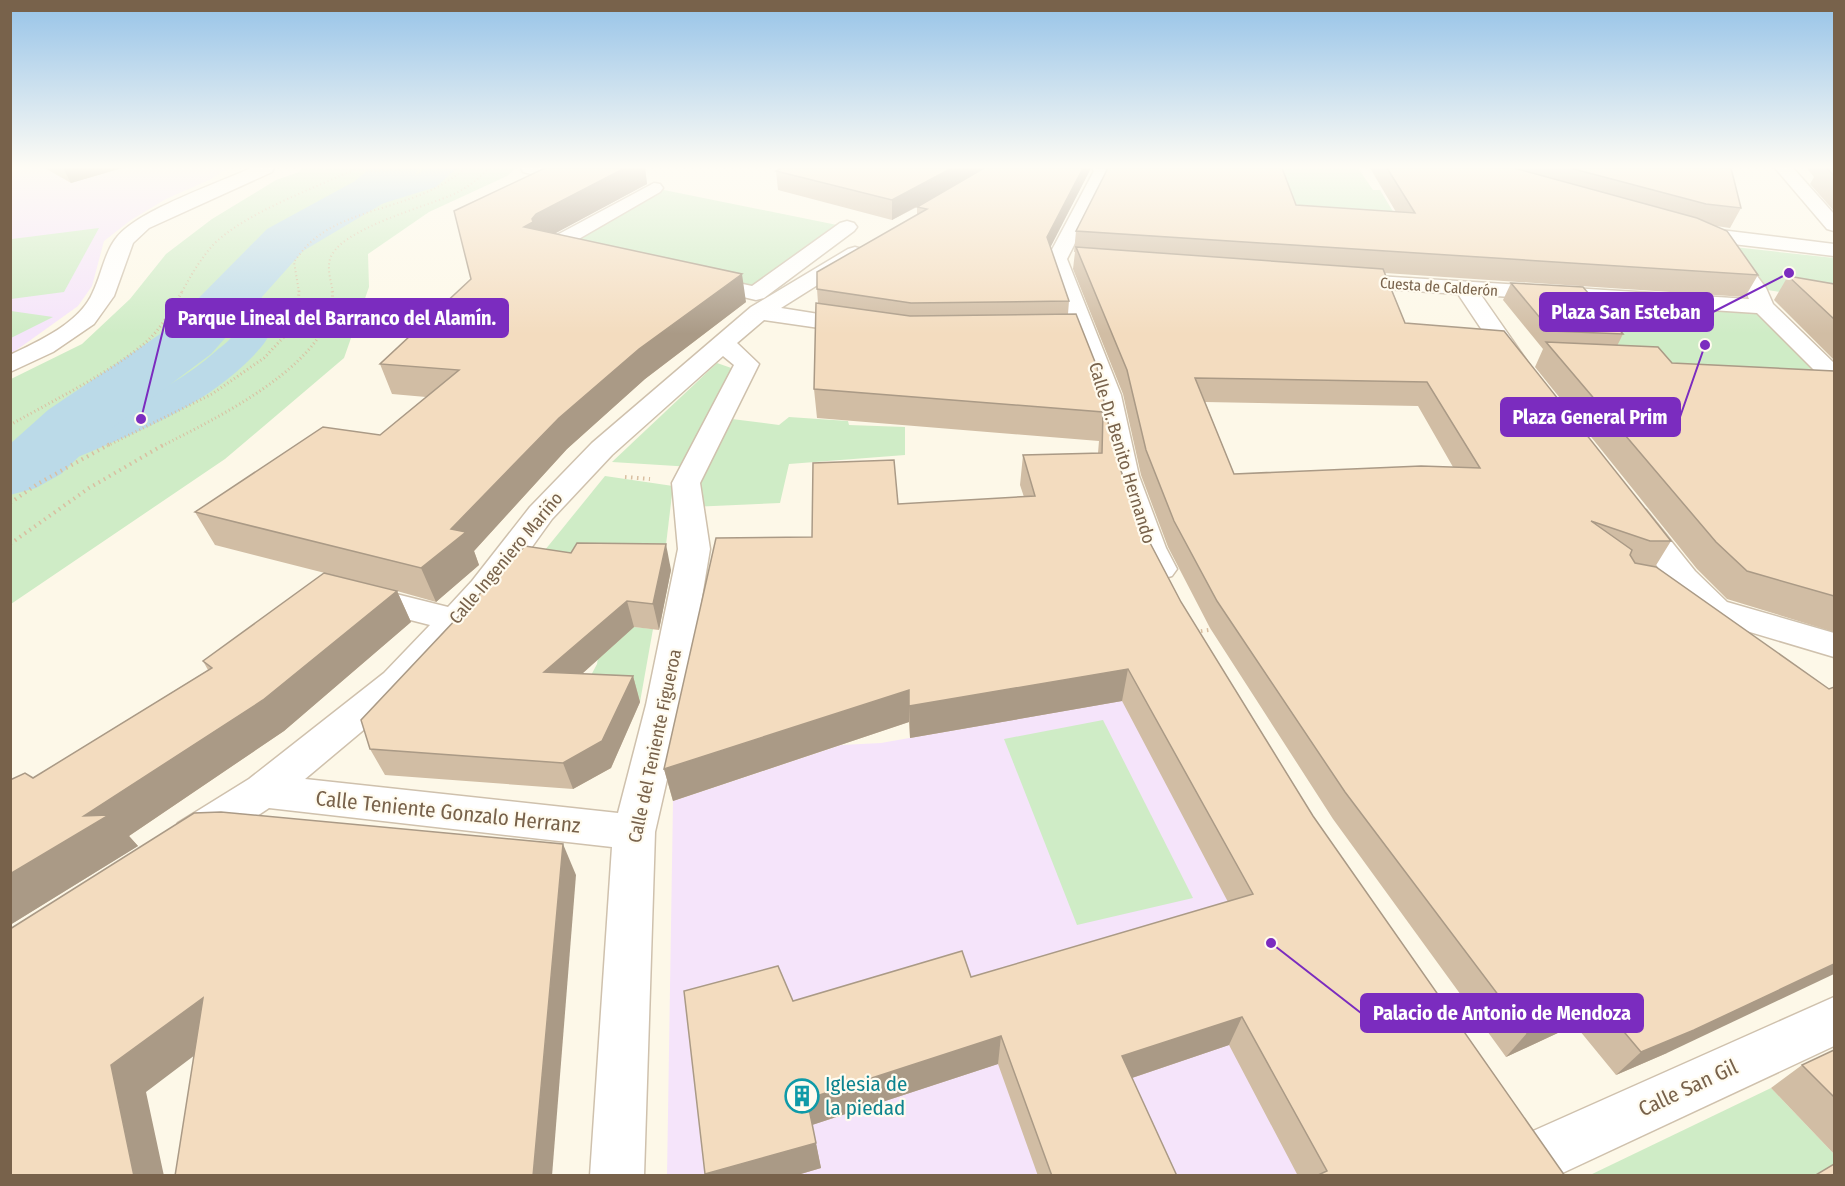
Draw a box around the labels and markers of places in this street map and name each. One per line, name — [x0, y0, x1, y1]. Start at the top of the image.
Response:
callout: Plaza San Esteban — [1540, 293, 1713, 331]
callout: Parque Lineal del Barranco del Alamín. — [166, 299, 508, 337]
callout: Plaza General Prim — [1501, 398, 1680, 436]
callout: Palacio de Antonio de Mendoza — [1361, 994, 1643, 1032]
place label: Iglesia de la piedad — [825, 1071, 907, 1121]
building icon: Iglesia de la piedad — [784, 1078, 820, 1114]

